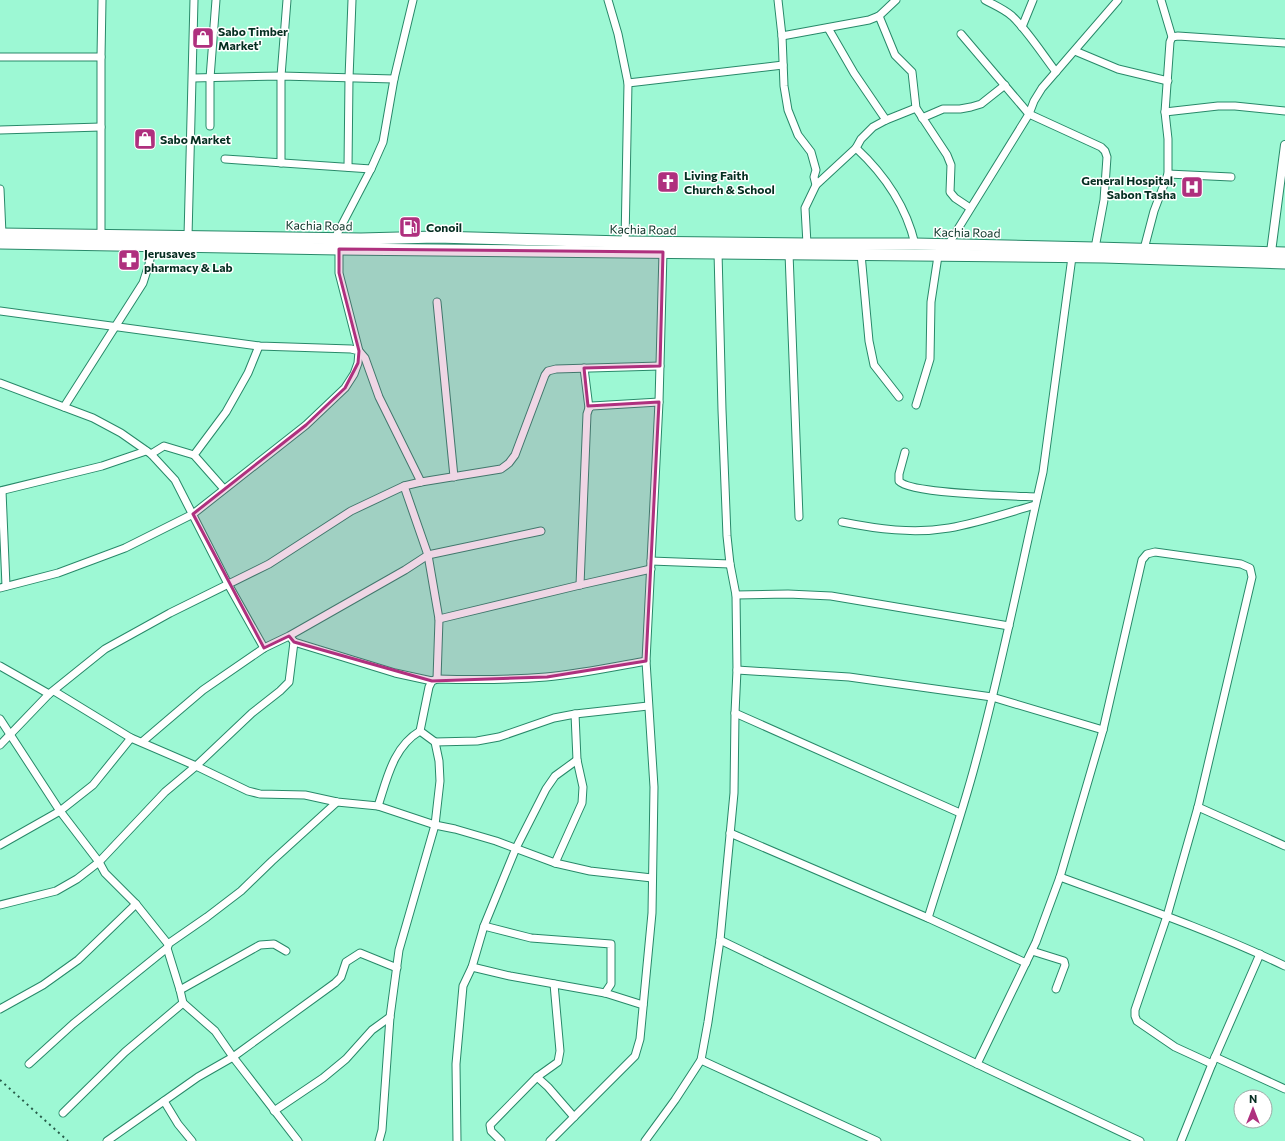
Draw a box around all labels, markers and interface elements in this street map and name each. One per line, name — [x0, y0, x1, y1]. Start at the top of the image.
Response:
place label: Sabo Timber Market' — [218, 24, 288, 52]
shop icon: Sabo Timber Market' — [190, 25, 216, 51]
shop icon: Sabo Market — [132, 126, 158, 152]
place label: Sabo Market — [160, 132, 231, 146]
place label: Living Faith Church & School — [684, 168, 775, 196]
church icon: Living Faith Church & School — [655, 169, 681, 195]
place label: General Hospital, Sabon Tasha — [1081, 173, 1176, 201]
hospital icon: General Hospital, Sabon Tasha — [1179, 174, 1205, 200]
fuel station icon: Conoil — [397, 214, 423, 240]
street label: Kachia Road — [285, 217, 353, 233]
place label: Conoil — [426, 220, 462, 234]
street label: Kachia Road — [609, 221, 677, 237]
street label: Kachia Road — [933, 224, 1001, 240]
place label: Jerusaves pharmacy & Lab — [144, 246, 233, 274]
pharmacy icon: Jerusaves pharmacy & Lab — [116, 247, 142, 273]
north arrow — [1233, 1089, 1273, 1129]
text: N — [1249, 1092, 1257, 1105]

